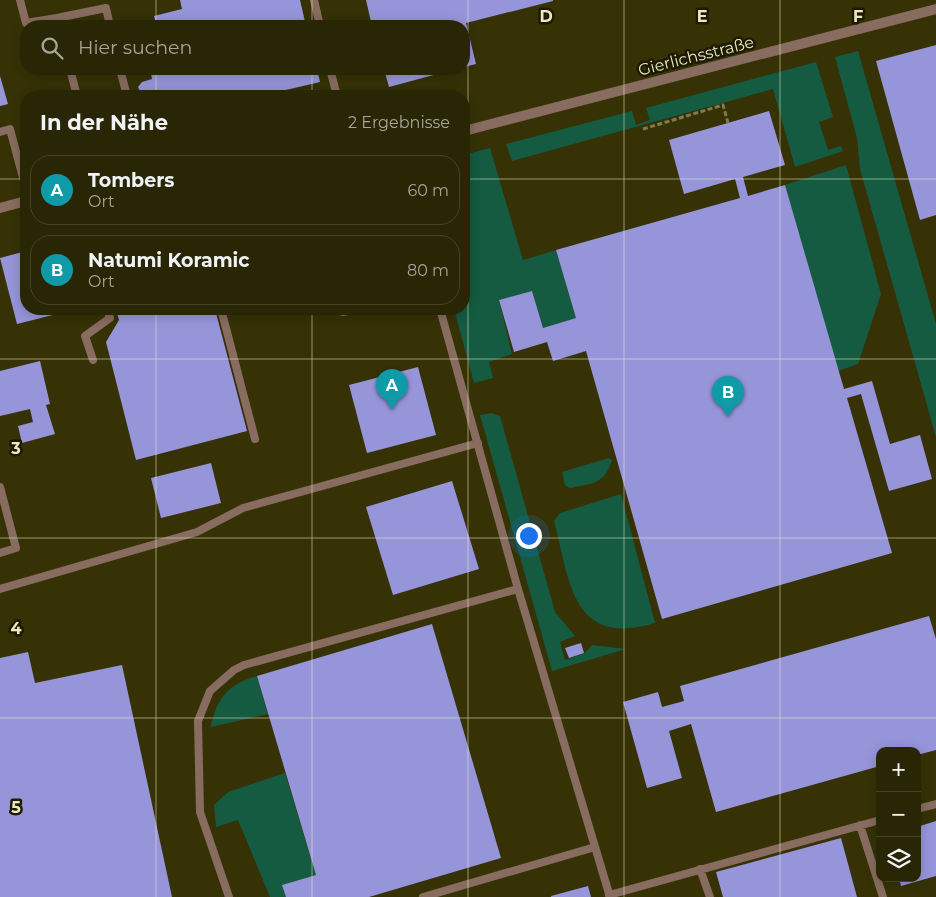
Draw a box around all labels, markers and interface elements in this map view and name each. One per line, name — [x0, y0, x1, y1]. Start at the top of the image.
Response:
text: D — [539, 7, 553, 26]
text: E — [697, 7, 707, 26]
text: F — [853, 7, 863, 26]
search box — [20, 20, 470, 75]
street label: Gierlichsstraße — [636, 32, 756, 80]
icon: search — [38, 34, 66, 62]
text: Hier suchen — [78, 36, 192, 59]
text: In der Nähe — [40, 110, 168, 135]
text: 2 Ergebnisse — [348, 113, 450, 132]
text: Tombers — [88, 169, 174, 192]
text: A — [51, 181, 63, 200]
text: 60 m — [407, 181, 449, 200]
text: Ort — [88, 192, 115, 211]
text: Natumi Koramic — [88, 249, 250, 272]
text: B — [51, 261, 63, 280]
text: 80 m — [407, 261, 449, 280]
text: Ort — [88, 272, 115, 291]
pin: A — [376, 369, 408, 410]
pin: B — [712, 376, 744, 417]
text: 3 — [10, 439, 21, 458]
your location — [516, 523, 542, 549]
text: 4 — [10, 619, 22, 638]
map controls — [876, 747, 921, 882]
button: + — [876, 747, 921, 792]
button: − — [876, 792, 921, 837]
text: 5 — [11, 798, 21, 817]
button: layers — [876, 837, 921, 882]

